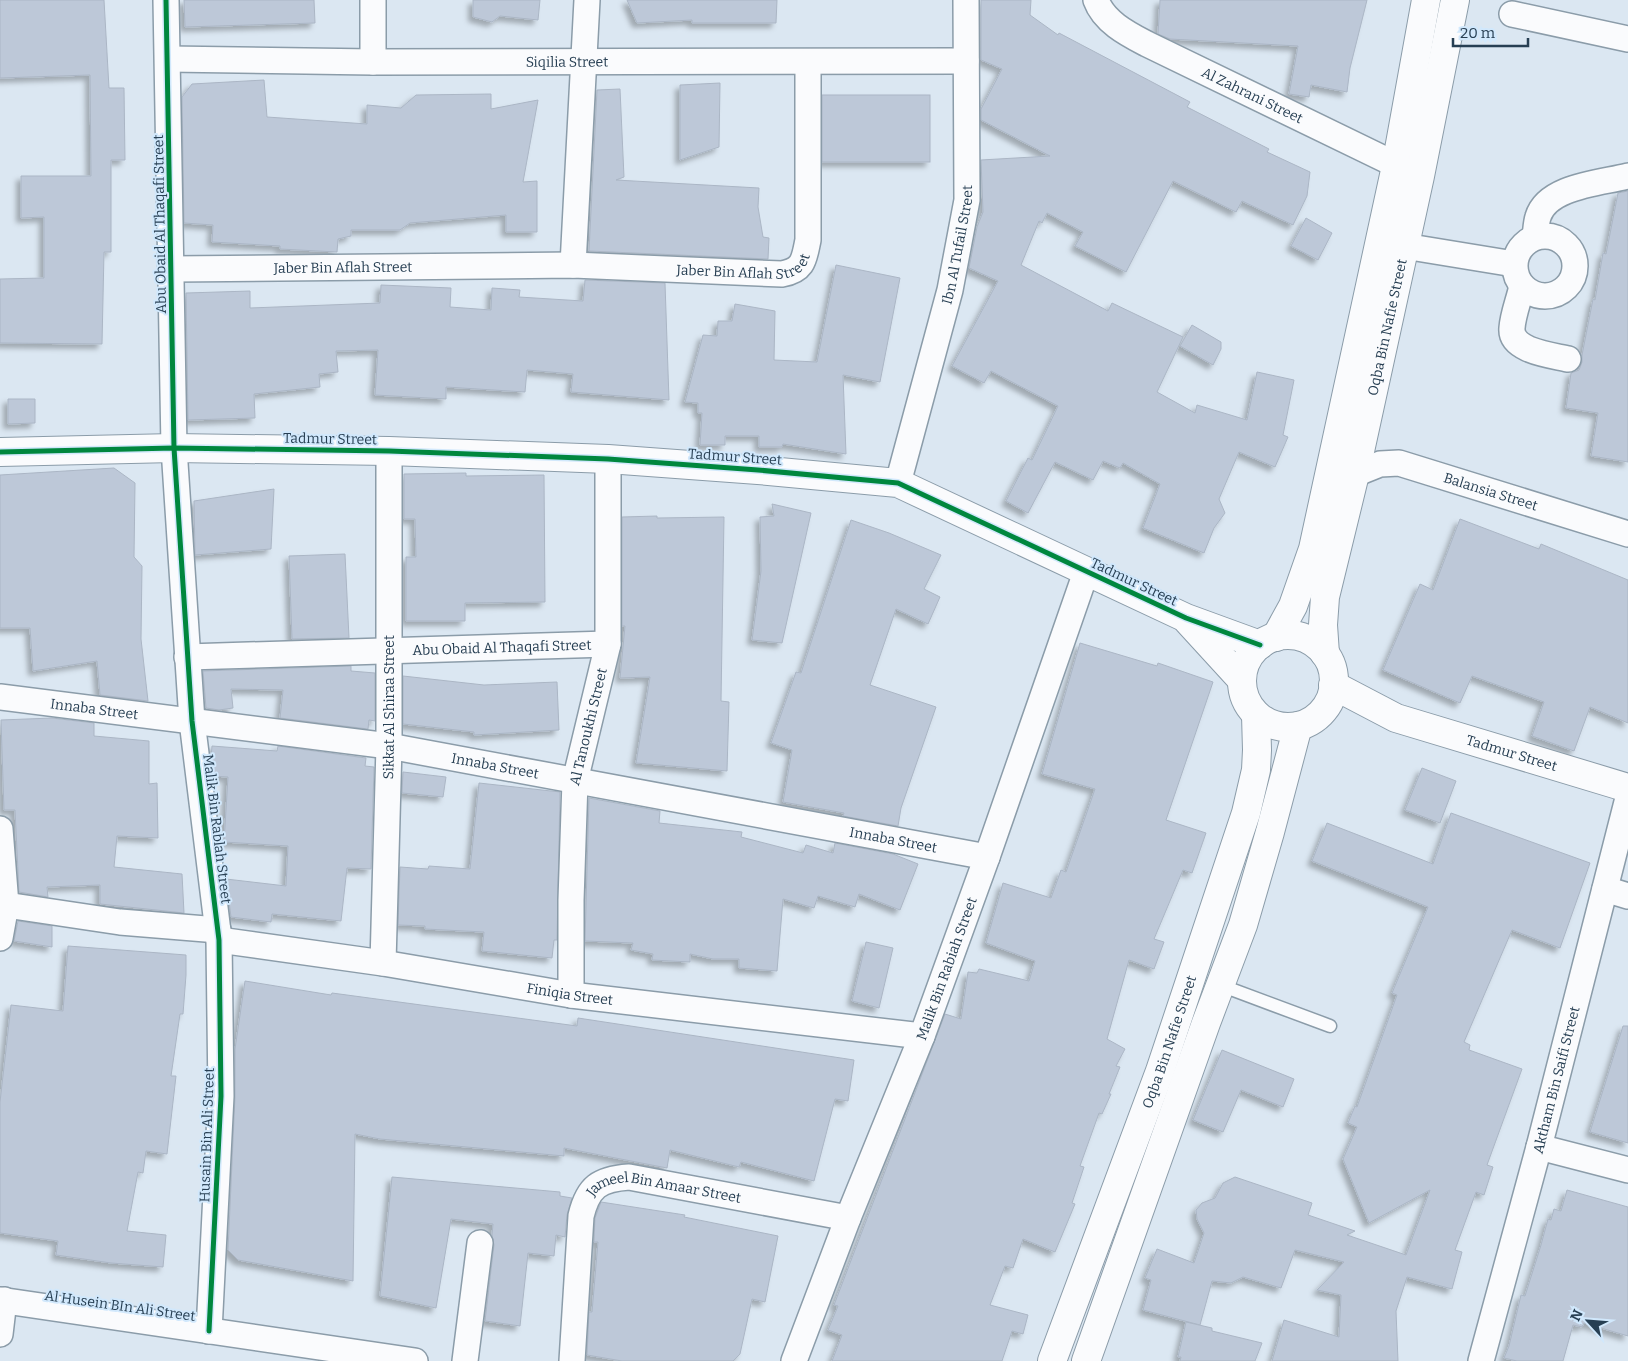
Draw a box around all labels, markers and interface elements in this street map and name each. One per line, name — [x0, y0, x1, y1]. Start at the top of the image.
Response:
scale bar — [1453, 15, 1528, 47]
text: 20 m — [1460, 24, 1496, 42]
street label: Siqilia Street — [526, 53, 608, 70]
street label: Al Zahrani Street — [1199, 63, 1306, 127]
street label: Abu Obaid Al Thaqafi Street — [150, 134, 170, 314]
street label: Ibn Al Tufail Street — [938, 185, 976, 306]
street label: Jaber Bin Aflah Street — [675, 251, 813, 283]
street label: Oqba Bin Nafie Street — [1364, 257, 1410, 397]
street label: Jaber Bin Aflah Street — [273, 258, 412, 276]
street label: Tadmur Street — [283, 430, 377, 448]
street label: Tadmur Street — [688, 445, 782, 469]
street label: Balansia Street — [1442, 469, 1540, 514]
street label: Tadmur Street — [1088, 554, 1180, 610]
street label: Sikkat Al Shiraa Street — [380, 635, 398, 780]
street label: Abu Obaid Al Thaqafi Street — [412, 636, 592, 659]
street label: Al Tanoukhi Street — [566, 666, 610, 787]
street label: Innaba Street — [49, 695, 139, 723]
street label: Tadmur Street — [1464, 731, 1559, 775]
street label: Innaba Street — [450, 749, 540, 782]
street label: Malik Bin Rablah Street — [199, 753, 235, 905]
street label: Innaba Street — [848, 823, 938, 856]
street label: Malik Bin Rabiah Street — [913, 895, 980, 1043]
street label: Oqba Bin Nafie Street — [1138, 973, 1200, 1111]
street label: Finiqia Street — [525, 979, 614, 1008]
street label: Aktham Bin Saifi Street — [1529, 1005, 1583, 1155]
street label: Husain Bin Ali Street — [196, 1067, 218, 1203]
text: Jameel Bin Amaar Street — [582, 1169, 743, 1206]
street label: Jameel Bin Amaar Street — [588, 1191, 746, 1207]
street label: Al Husein BIn Ali Street — [44, 1287, 196, 1325]
north arrow — [1563, 1296, 1613, 1346]
text: N — [1567, 1307, 1587, 1324]

